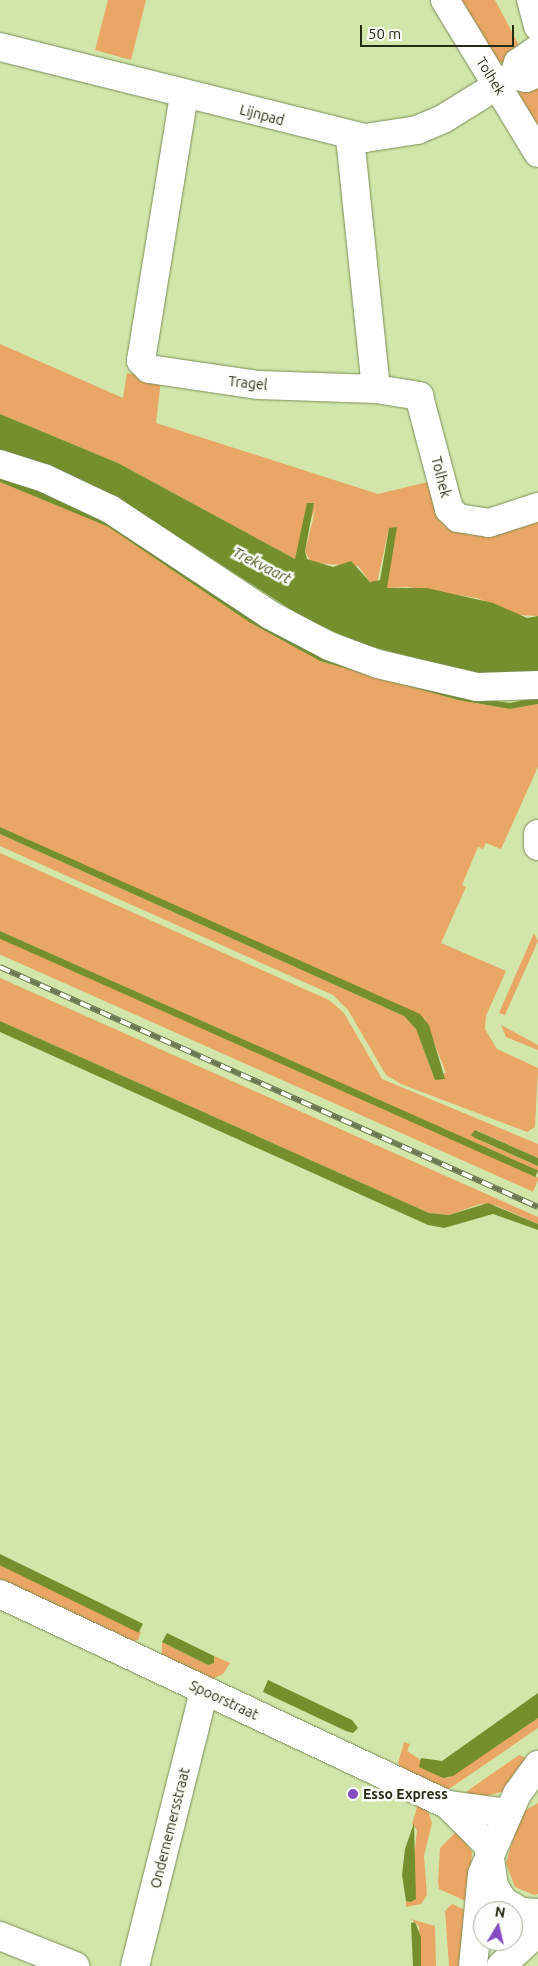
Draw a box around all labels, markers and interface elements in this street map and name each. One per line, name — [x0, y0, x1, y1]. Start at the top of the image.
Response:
scale bar — [363, 15, 517, 47]
text: 50 m — [368, 25, 401, 42]
street label: Tolhek — [473, 54, 509, 98]
street label: Lijnpad — [238, 101, 286, 129]
street label: Tragel — [228, 373, 268, 393]
street label: Tolhek — [428, 455, 454, 499]
water label: Trekvaart — [230, 543, 294, 587]
street label: Spoorstraat — [187, 1677, 261, 1723]
street label: Ondernemersstraat — [147, 1766, 193, 1890]
place label: Esso Express — [363, 1786, 448, 1802]
marker: Esso Express — [347, 1788, 359, 1800]
north arrow — [473, 1901, 523, 1951]
text: N — [494, 1903, 507, 1921]

